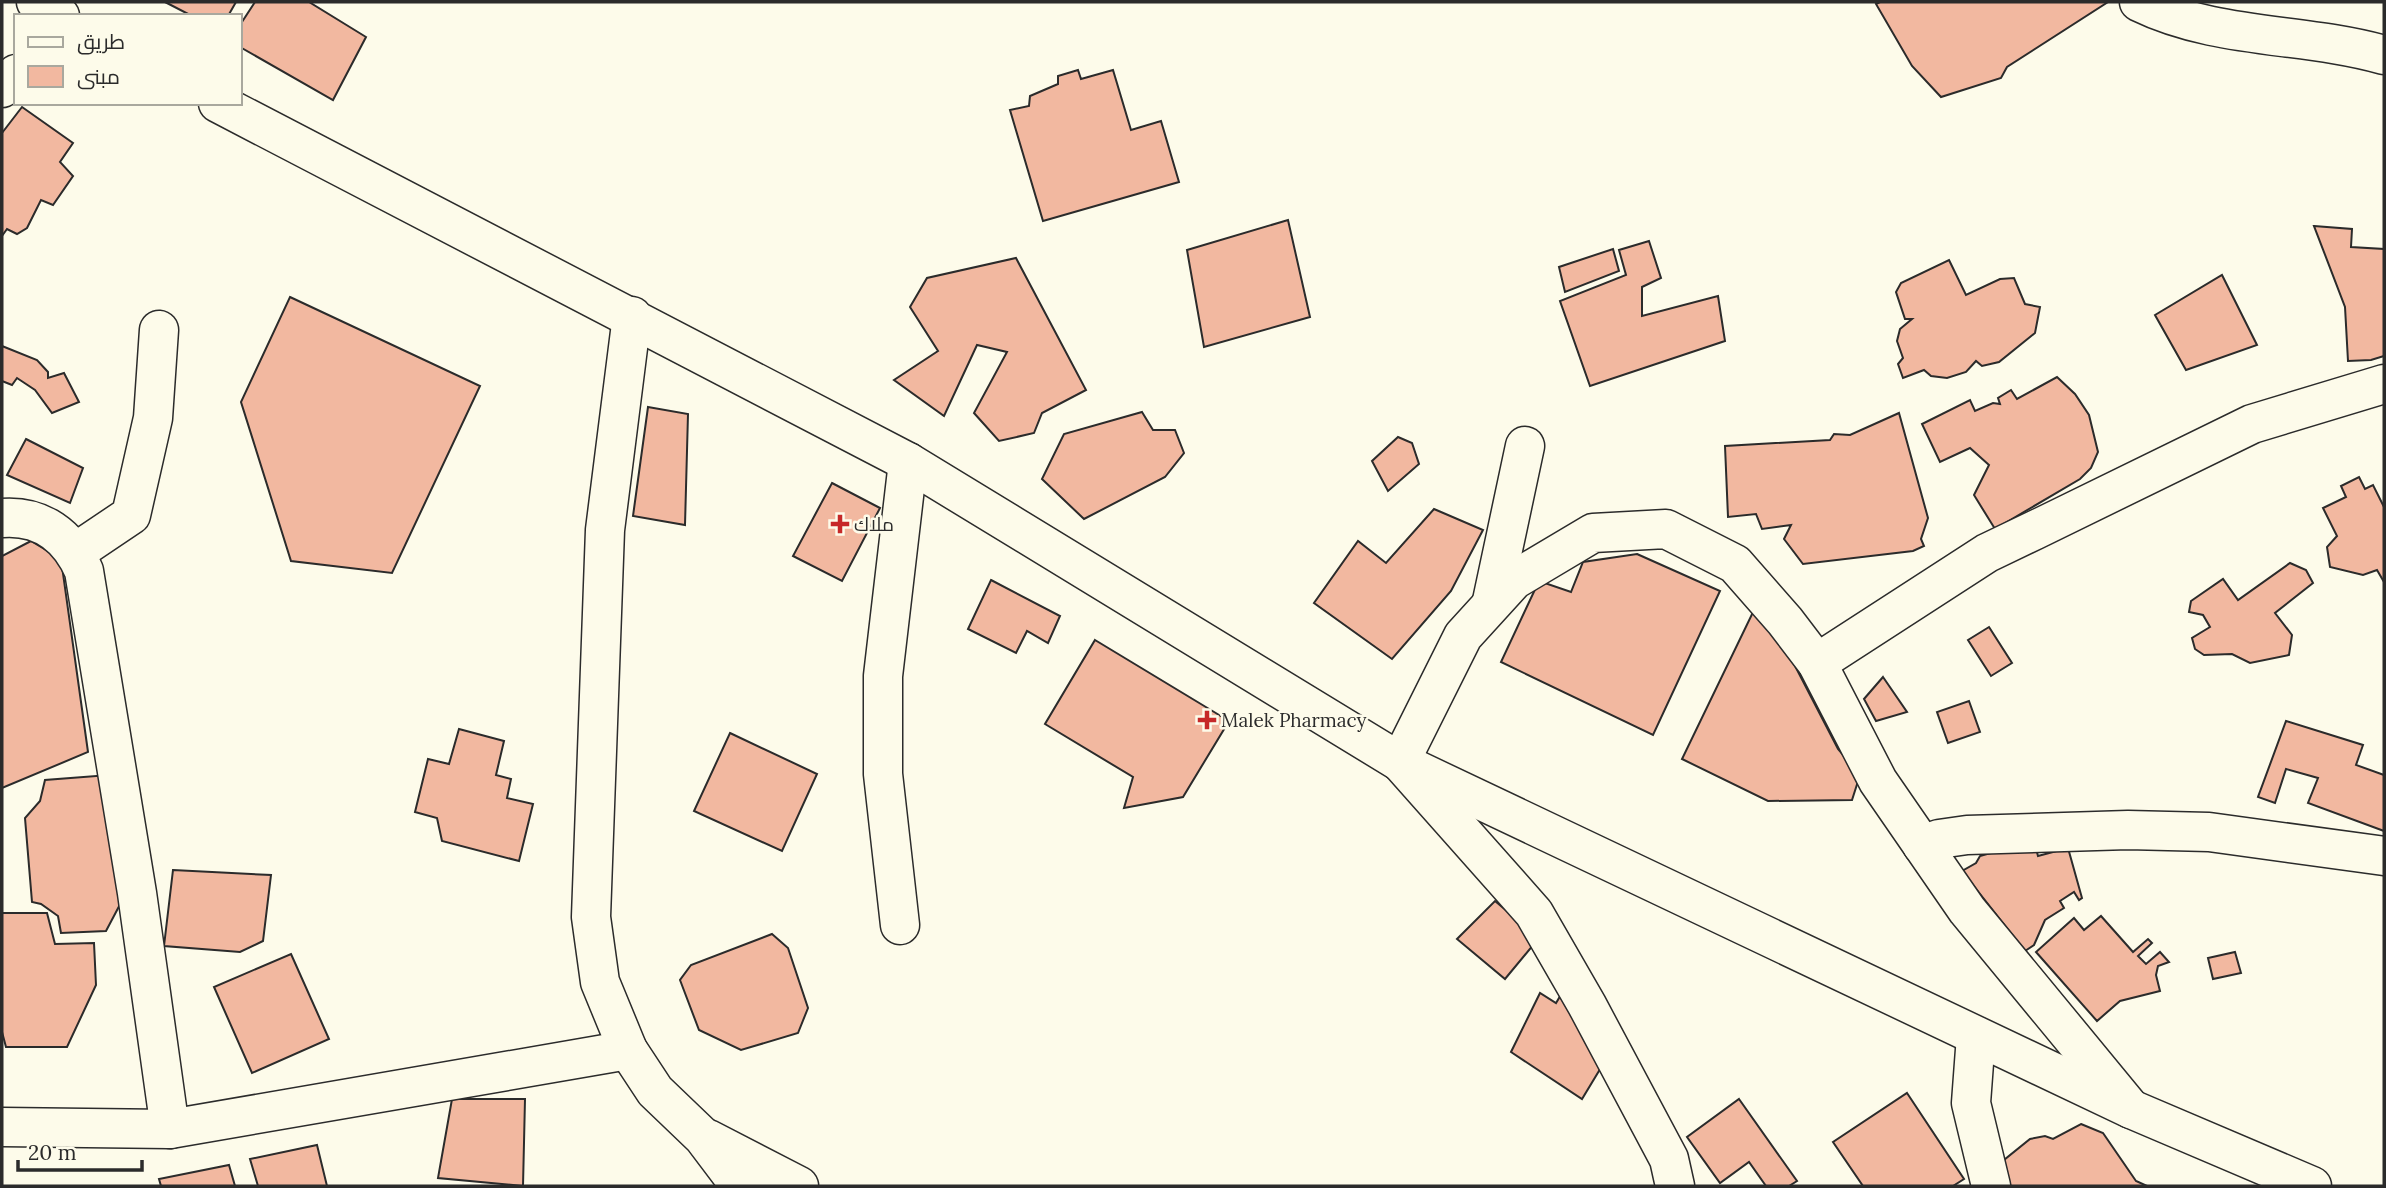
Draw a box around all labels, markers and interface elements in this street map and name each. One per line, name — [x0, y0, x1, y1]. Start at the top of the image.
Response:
legend — [14, 14, 242, 105]
text: طريق — [77, 28, 125, 55]
text: مبنى — [77, 63, 120, 90]
place label: ملاك — [854, 512, 894, 536]
marker: ملاك — [832, 516, 848, 532]
place label: Malek Pharmacy — [1221, 708, 1367, 732]
marker: Malek Pharmacy — [1199, 712, 1215, 728]
scale bar — [18, 1128, 142, 1172]
text: 20 m — [28, 1139, 77, 1166]

